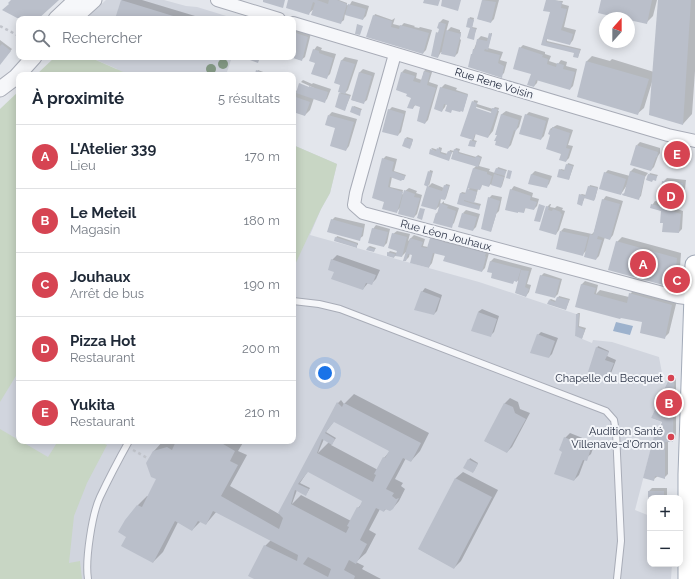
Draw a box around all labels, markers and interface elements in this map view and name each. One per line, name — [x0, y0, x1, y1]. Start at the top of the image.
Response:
north arrow — [599, 12, 635, 48]
search box — [16, 16, 296, 60]
icon: search — [30, 27, 52, 49]
text: Rechercher — [62, 29, 142, 47]
street label: Rue Rene Voisin — [453, 65, 535, 102]
text: À proximité — [32, 88, 124, 108]
text: 5 résultats — [218, 91, 280, 106]
pin: E — [664, 139, 690, 169]
text: L'Atelier 339 — [70, 140, 156, 158]
text: A — [41, 149, 49, 164]
text: 170 m — [244, 149, 280, 164]
text: Lieu — [70, 158, 96, 173]
pin: D — [658, 181, 684, 211]
text: Le Meteil — [70, 204, 136, 222]
text: B — [41, 213, 49, 228]
text: 180 m — [244, 213, 280, 228]
street label: Rue Léon Jouhaux — [399, 217, 493, 254]
text: Magasin — [70, 222, 120, 237]
pin: A — [630, 249, 656, 279]
pin: C — [664, 265, 690, 295]
text: Jouhaux — [70, 268, 131, 286]
text: C — [41, 277, 49, 292]
text: 190 m — [244, 277, 280, 292]
text: Arrêt de bus — [70, 286, 144, 301]
text: Pizza Hot — [70, 332, 136, 350]
text: D — [40, 341, 50, 356]
text: 200 m — [242, 341, 280, 356]
text: Restaurant — [70, 350, 135, 365]
your location — [315, 363, 335, 383]
place label: Chapelle du Becquet — [555, 372, 663, 385]
marker: Chapelle du Becquet — [666, 373, 676, 383]
pin: B — [656, 388, 682, 418]
text: Yukita — [70, 396, 115, 414]
text: E — [41, 405, 49, 420]
text: 210 m — [244, 405, 280, 420]
text: Restaurant — [70, 414, 135, 429]
place label: Audition Santé Villenave-d'Ornon — [571, 425, 664, 451]
marker: Audition Santé Villenave-d'Ornon — [666, 432, 676, 442]
map controls — [647, 495, 683, 567]
button: + — [647, 495, 683, 531]
button: − — [647, 531, 683, 567]

